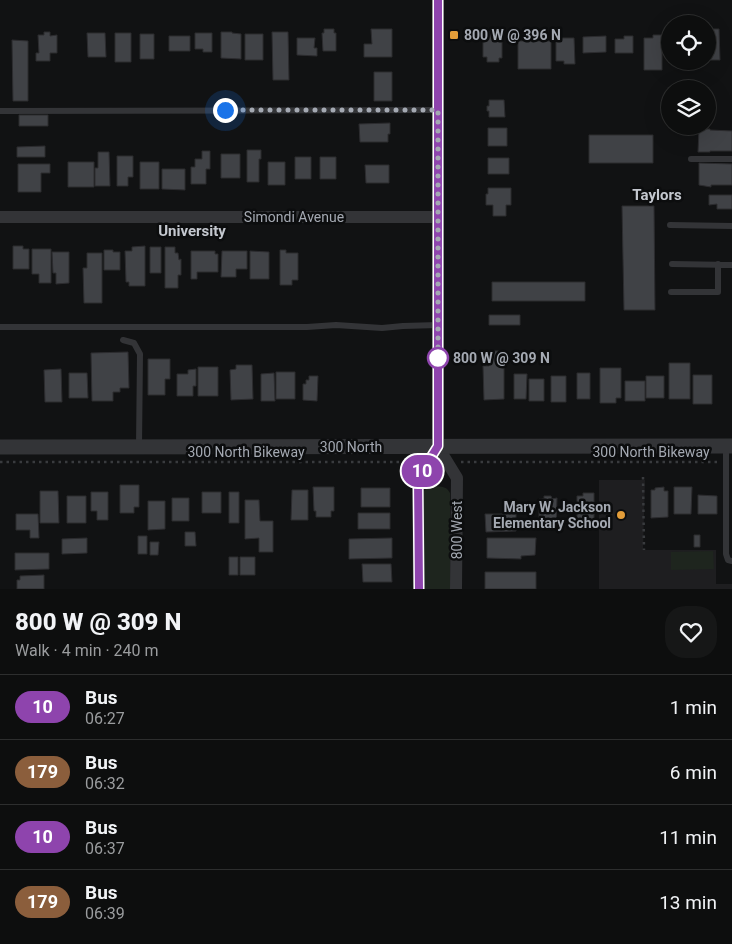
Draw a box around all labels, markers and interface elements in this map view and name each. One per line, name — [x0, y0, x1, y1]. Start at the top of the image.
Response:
map controls — [661, 15, 716, 135]
button: locate — [661, 15, 716, 70]
place label: 800 W @ 396 N — [464, 27, 561, 43]
marker: 800 W @ 396 N — [448, 29, 460, 41]
button: layers — [661, 80, 716, 135]
your location — [213, 98, 238, 123]
district label: Taylors — [632, 186, 682, 204]
street label: Simondi Avenue — [244, 209, 344, 225]
district label: University — [158, 222, 226, 240]
marker: 800 W @ 309 N — [427, 347, 449, 369]
place label: 800 W @ 309 N — [453, 350, 550, 366]
street label: 300 North — [320, 439, 382, 455]
street label: 300 North Bikeway — [187, 444, 305, 460]
street label: 300 North Bikeway — [592, 444, 710, 460]
line badge: 10 — [400, 455, 444, 487]
text: 10 — [412, 460, 432, 481]
place label: Mary W. Jackson Elementary School — [493, 499, 611, 531]
street label: 800 West — [449, 500, 465, 559]
marker: Mary W. Jackson Elementary School — [615, 509, 627, 521]
button: heart — [665, 606, 717, 658]
text: 800 W @ 309 N — [15, 608, 181, 636]
text: Walk · 4 min · 240 m — [15, 641, 159, 660]
text: Bus — [85, 686, 118, 709]
text: 10 — [32, 696, 53, 717]
text: 1 min — [670, 696, 717, 719]
text: 06:27 — [85, 709, 125, 728]
text: Bus — [85, 751, 118, 774]
text: 179 — [27, 761, 58, 782]
text: 6 min — [670, 761, 717, 784]
text: 06:32 — [85, 774, 125, 793]
text: Bus — [85, 816, 118, 839]
text: 10 — [32, 826, 53, 847]
text: 11 min — [659, 826, 717, 849]
text: 06:37 — [85, 839, 125, 858]
text: Bus — [85, 881, 118, 904]
text: 179 — [27, 891, 58, 912]
text: 13 min — [659, 891, 717, 914]
text: 06:39 — [85, 904, 125, 923]

